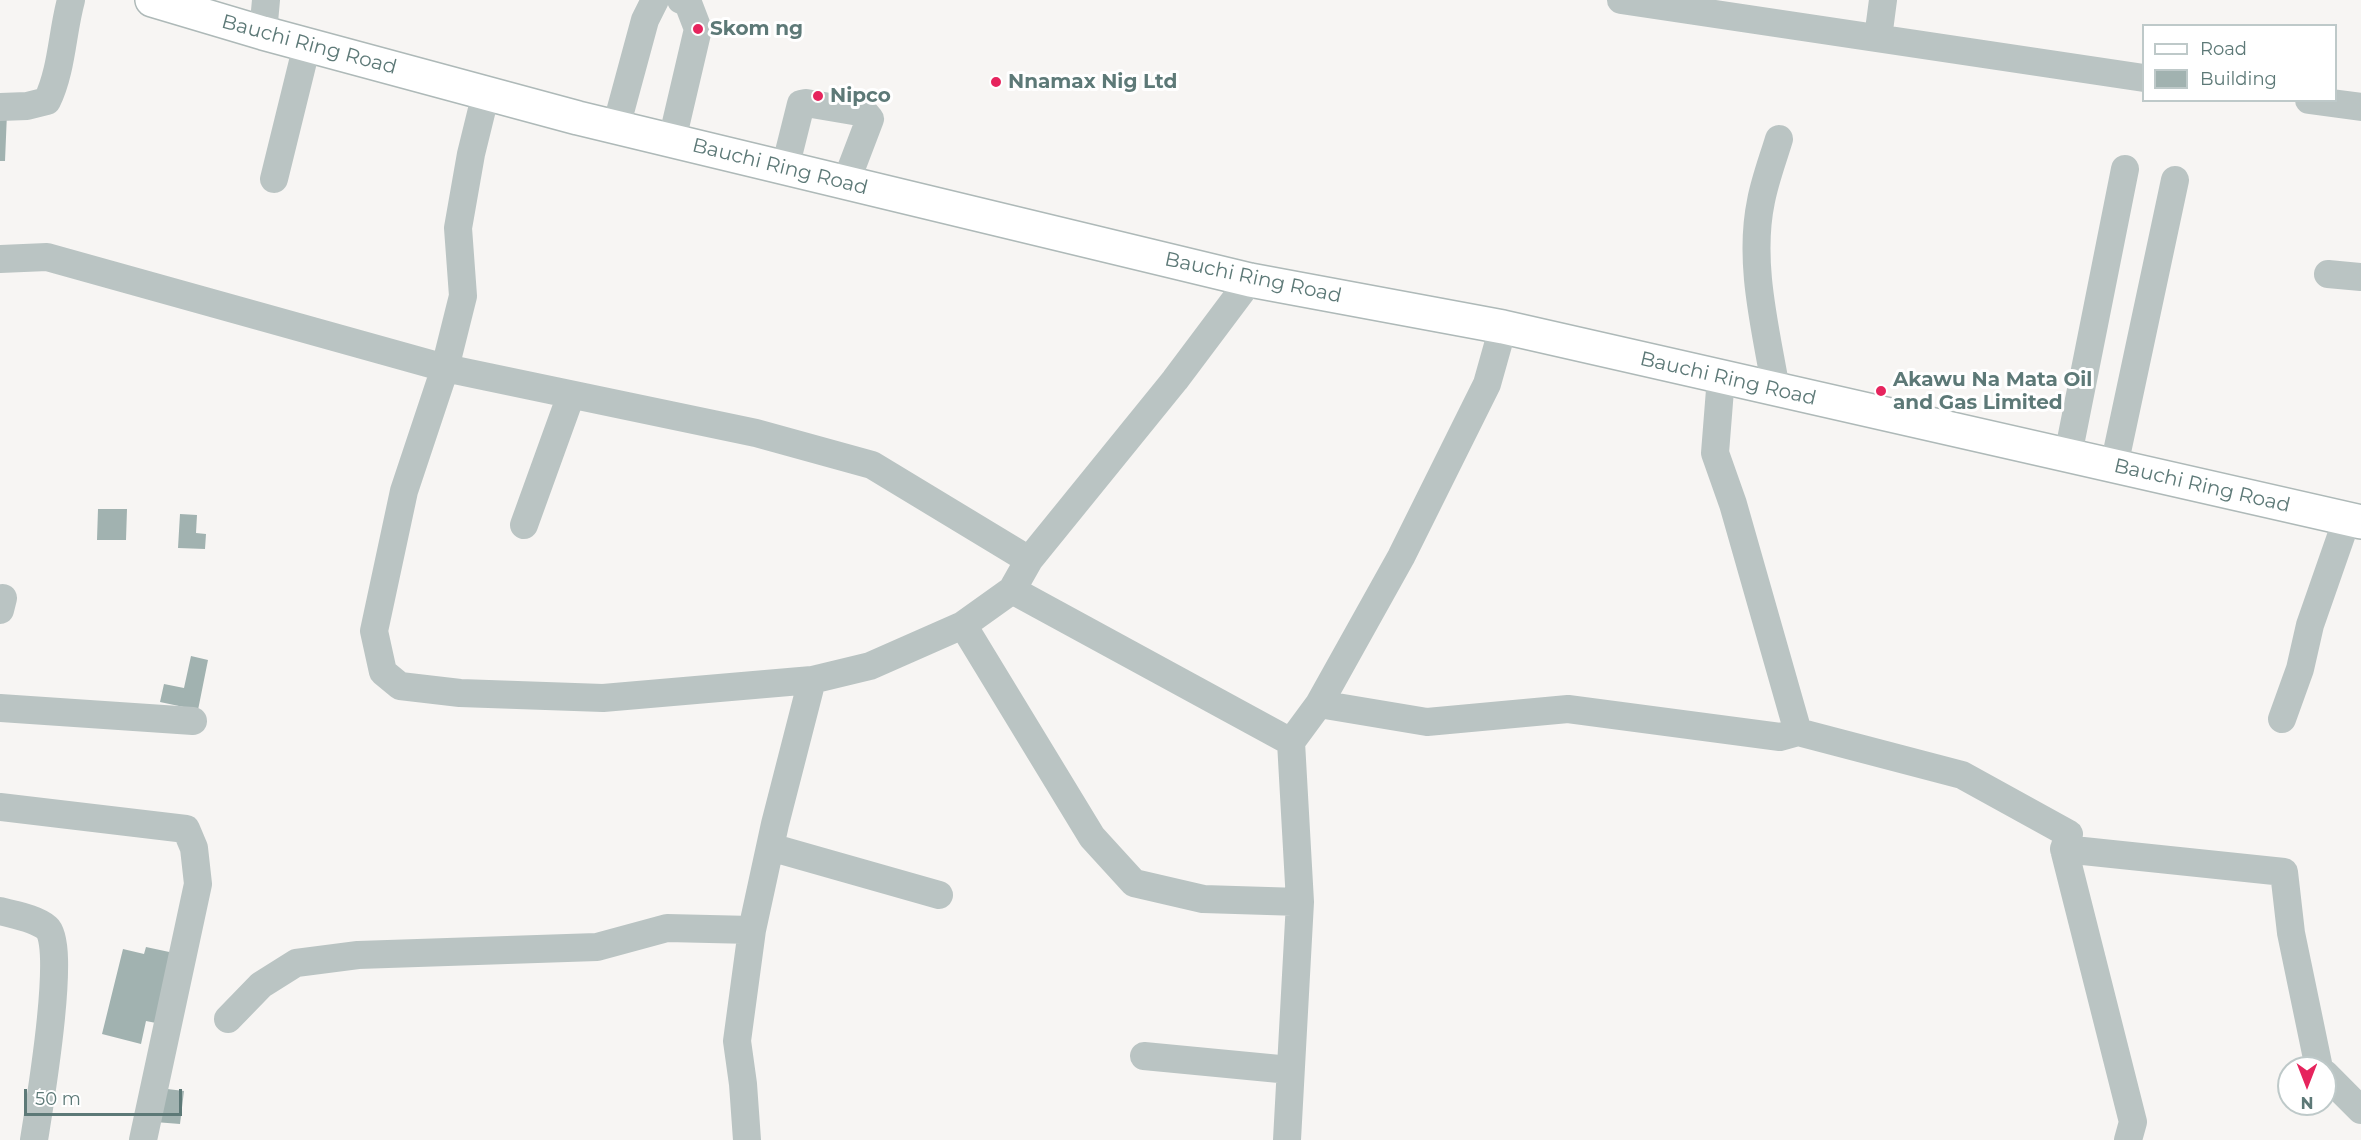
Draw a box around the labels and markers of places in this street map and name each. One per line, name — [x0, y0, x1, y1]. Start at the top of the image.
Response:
place label: Skom ng — [710, 17, 803, 41]
marker: Skom ng — [691, 22, 705, 36]
place label: Nnamax Nig Ltd — [1008, 70, 1177, 94]
marker: Nnamax Nig Ltd — [989, 75, 1003, 89]
place label: Nipco — [830, 84, 891, 108]
marker: Nipco — [811, 89, 825, 103]
place label: Akawu Na Mata Oil and Gas Limited — [1893, 368, 2092, 415]
marker: Akawu Na Mata Oil and Gas Limited — [1874, 384, 1888, 398]

